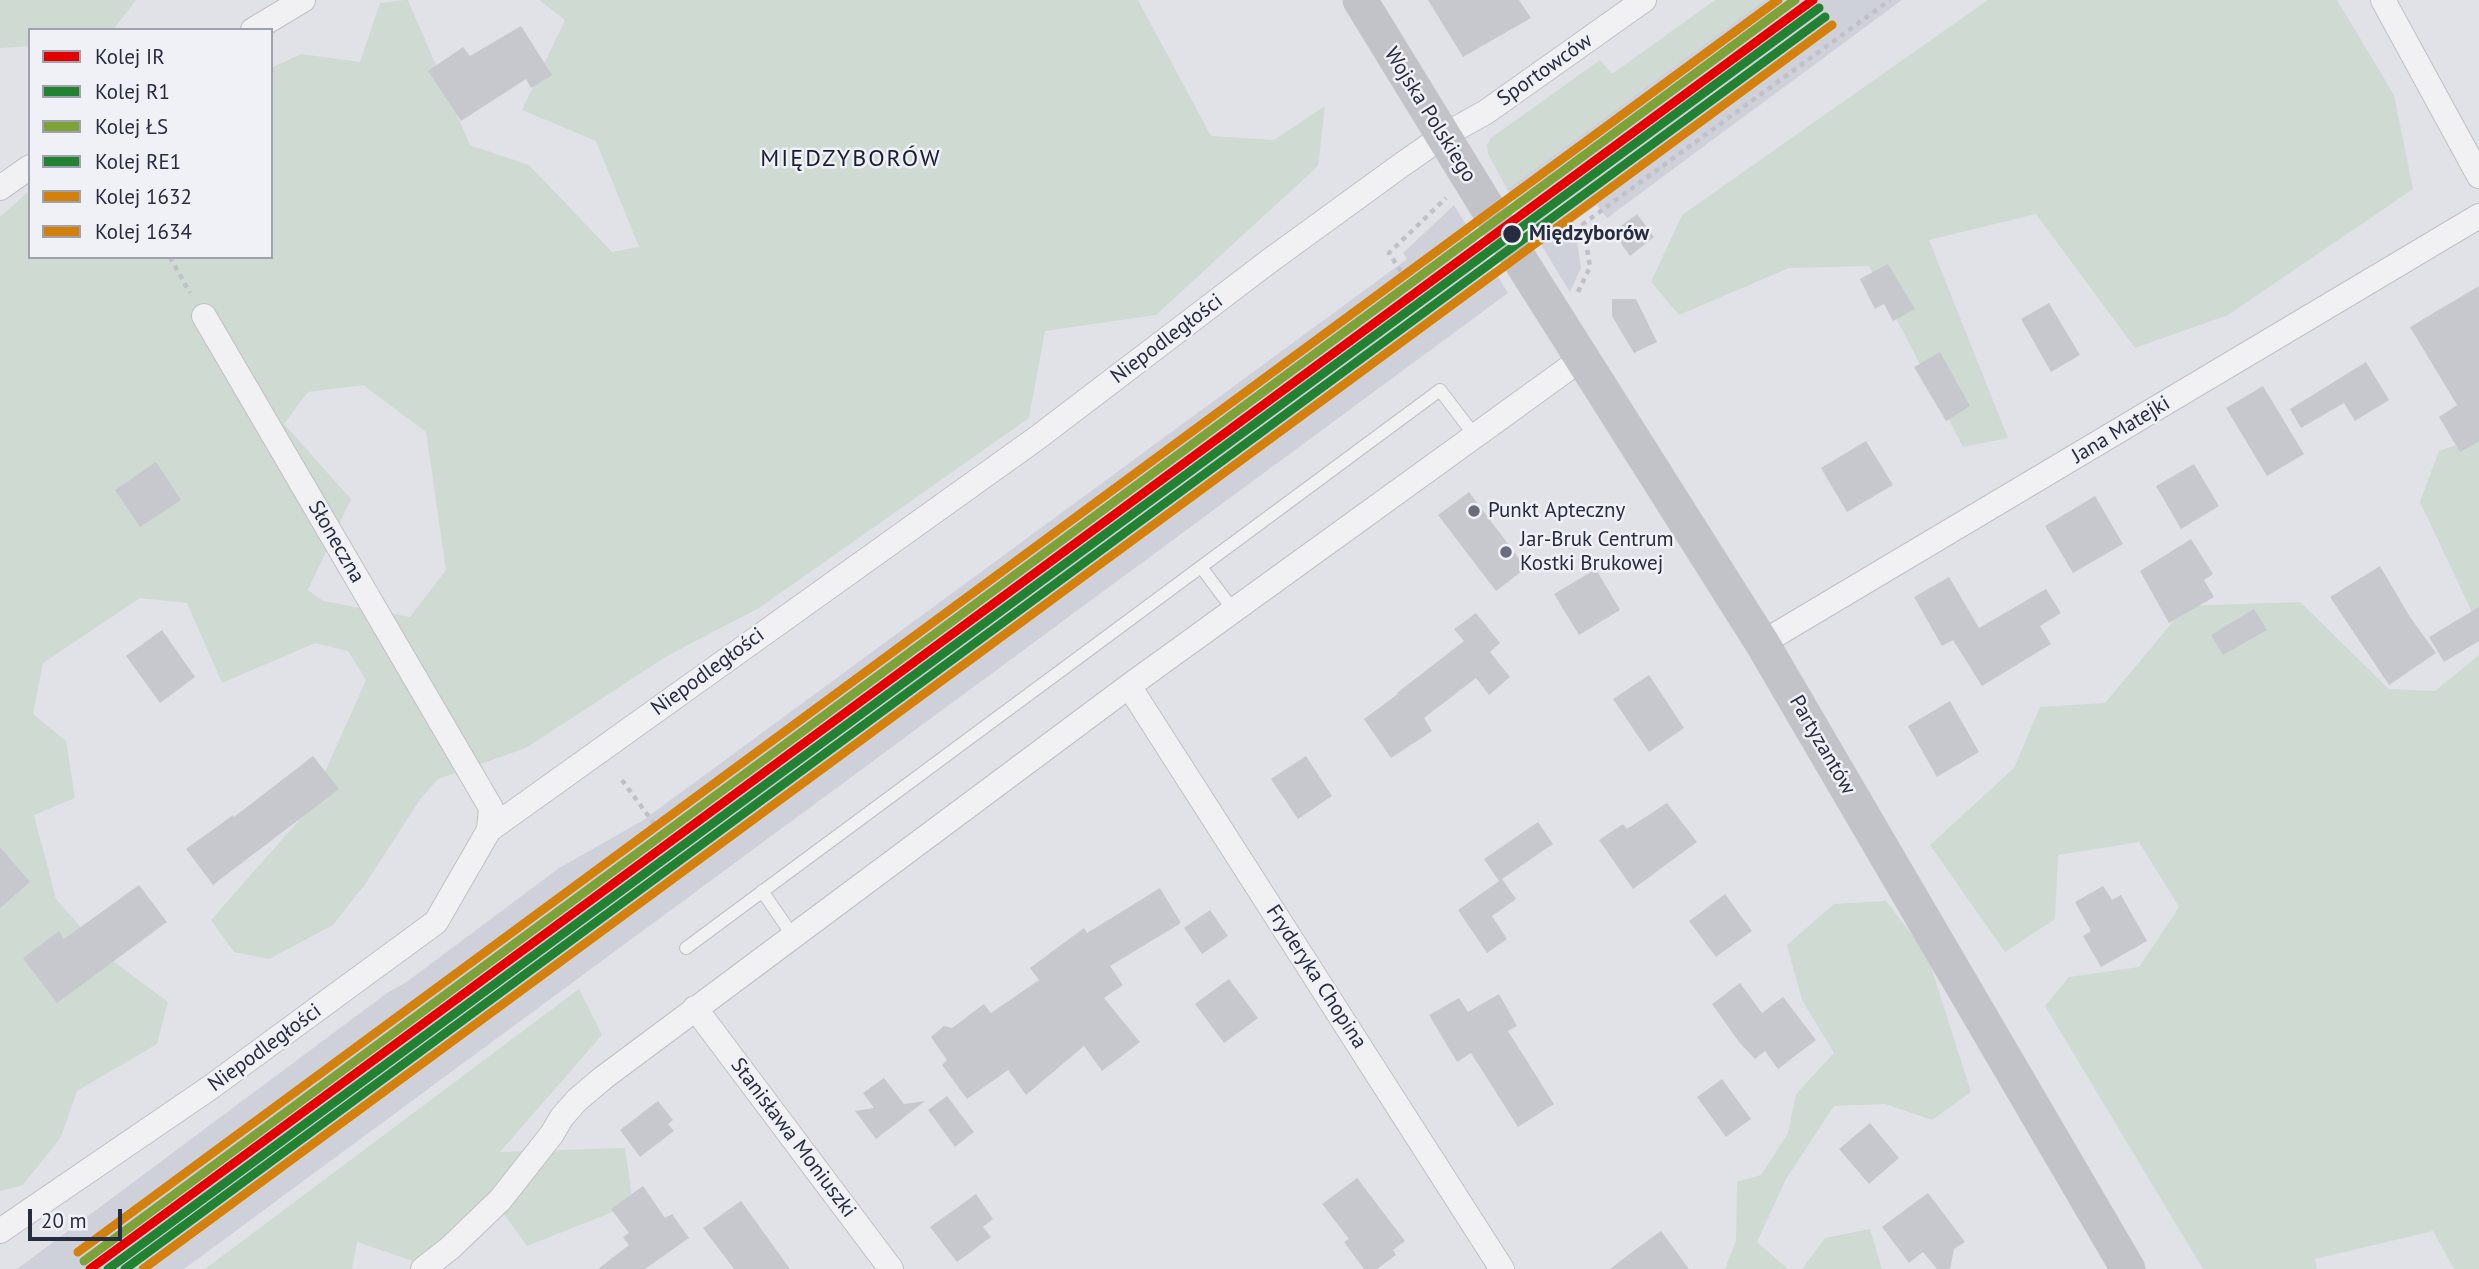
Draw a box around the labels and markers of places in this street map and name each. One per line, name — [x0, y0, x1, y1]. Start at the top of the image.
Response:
place label: Międzyborów — [1529, 221, 1649, 247]
marker: Międzyborów — [1501, 223, 1523, 245]
place label: Punkt Apteczny — [1488, 498, 1625, 524]
marker: Punkt Apteczny — [1466, 503, 1482, 519]
place label: Jar-Bruk Centrum Kostki Brukowej — [1520, 527, 1674, 577]
marker: Jar-Bruk Centrum Kostki Brukowej — [1498, 544, 1514, 560]

